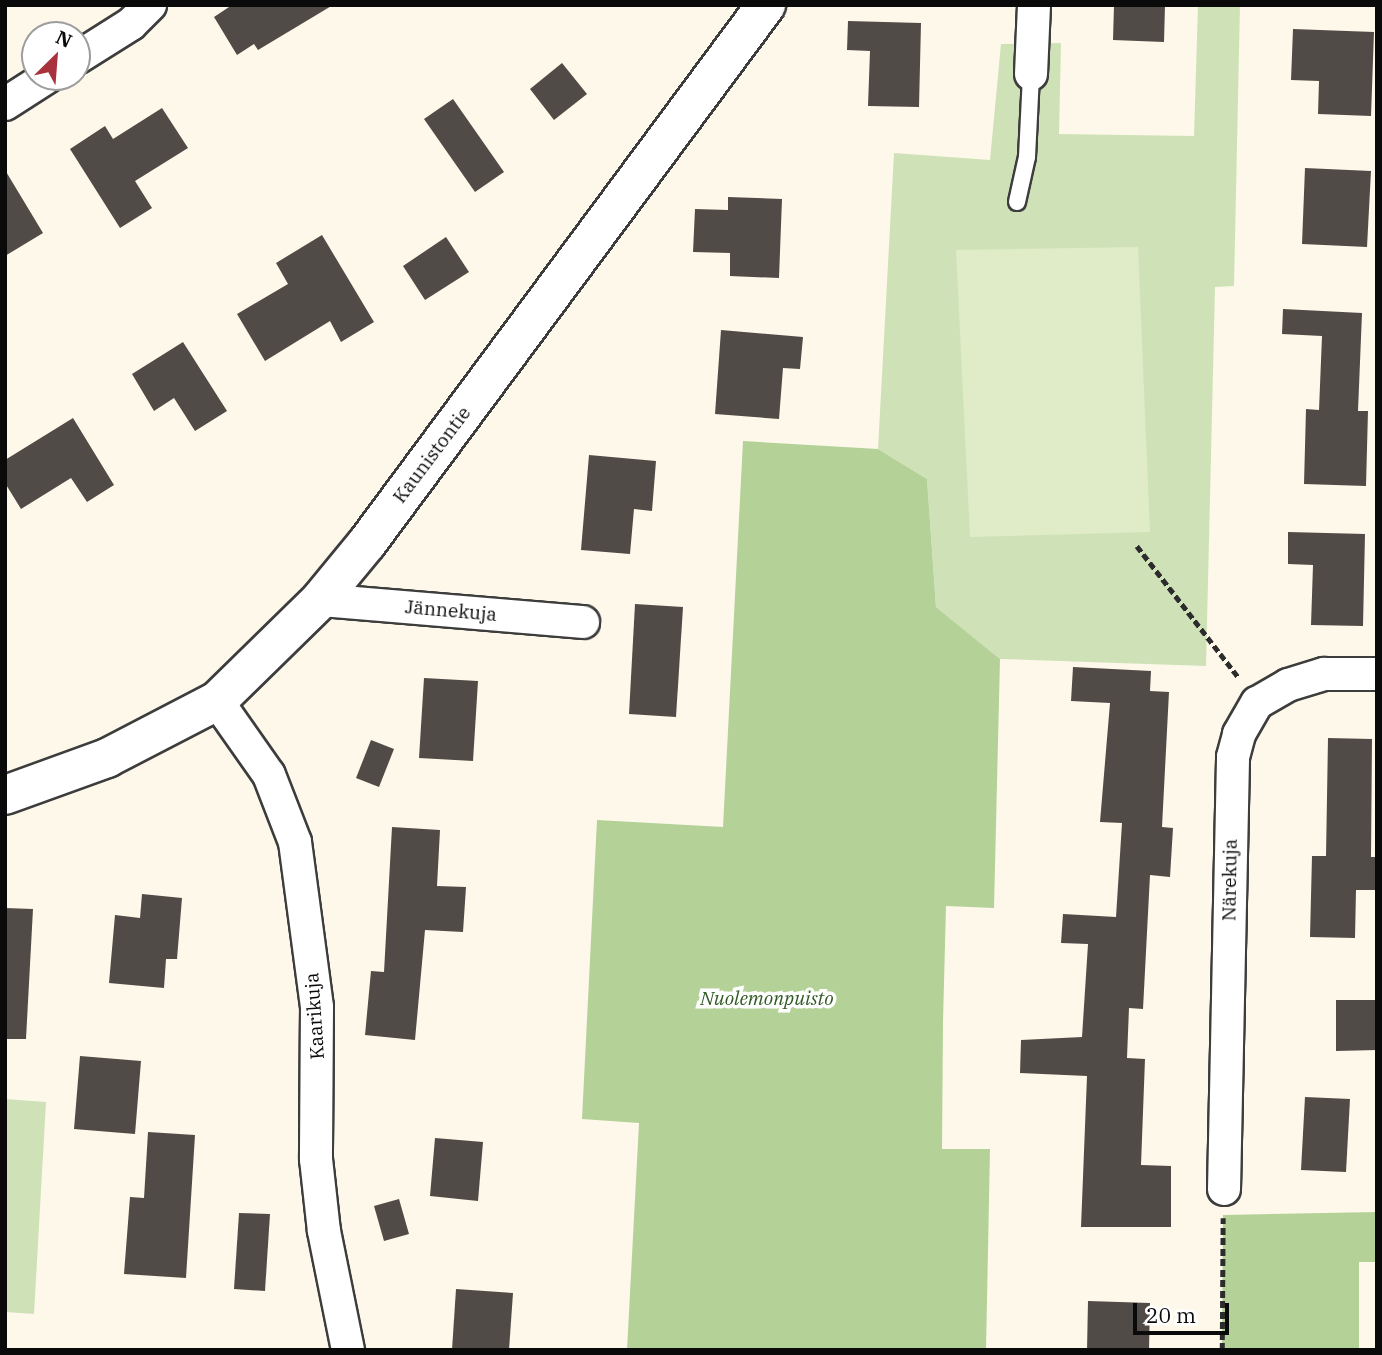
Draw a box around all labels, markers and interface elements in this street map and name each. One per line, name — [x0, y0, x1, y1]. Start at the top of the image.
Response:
north arrow — [21, 21, 91, 91]
text: N — [52, 25, 76, 53]
street label: Kaunistontie — [388, 402, 476, 508]
street label: Jännekuja — [404, 596, 498, 626]
street label: Närekuja — [1218, 839, 1242, 921]
street label: Kaarikuja — [301, 972, 329, 1060]
park label: Nuolemonpuisto — [700, 988, 834, 1010]
scale bar — [1137, 1288, 1233, 1332]
text: 20 m — [1146, 1301, 1196, 1329]

